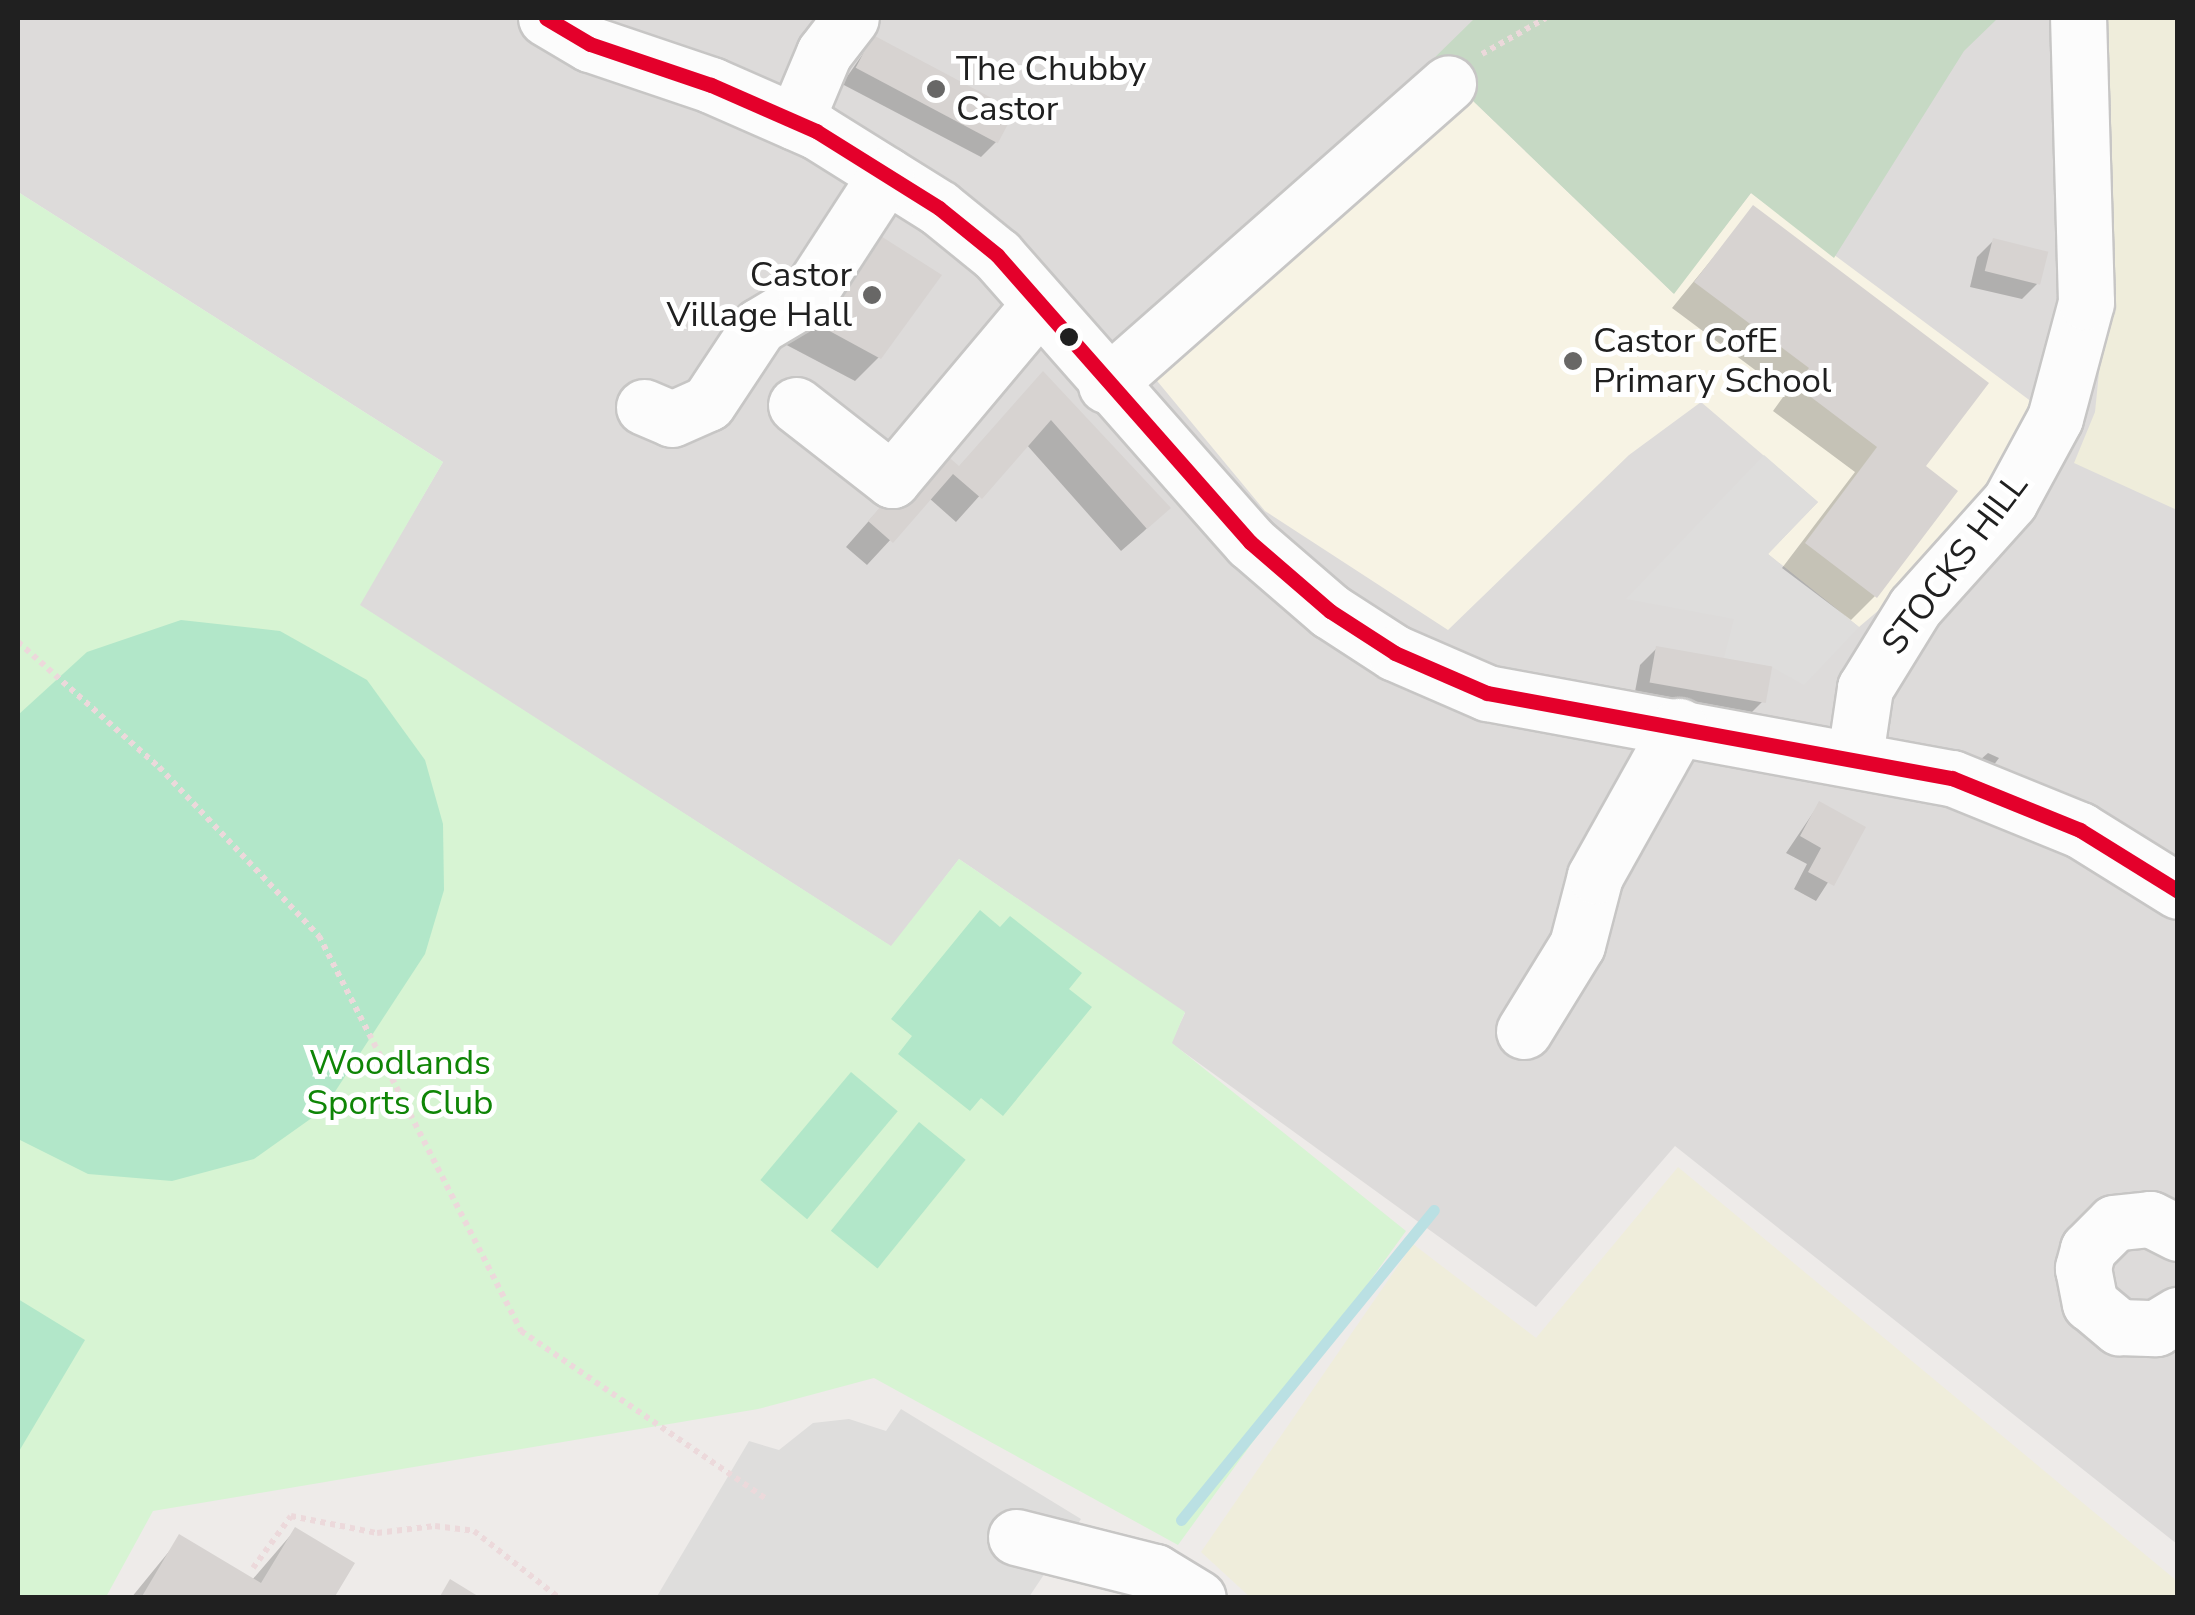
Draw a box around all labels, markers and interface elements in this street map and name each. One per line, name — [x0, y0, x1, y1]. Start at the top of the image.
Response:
place label: The Chubby Castor — [956, 48, 1146, 130]
marker: The Chubby Castor — [925, 78, 947, 100]
place label: Castor Village Hall — [666, 254, 852, 336]
marker: Castor Village Hall — [861, 284, 883, 306]
place label: Castor CofE Primary School — [1593, 320, 1831, 402]
unlabelled marker — [1059, 327, 1079, 347]
marker: Castor CofE Primary School — [1562, 350, 1584, 372]
street label: STOCKS HILL — [1873, 465, 2037, 663]
park label: Woodlands Sports Club — [307, 1042, 493, 1124]

